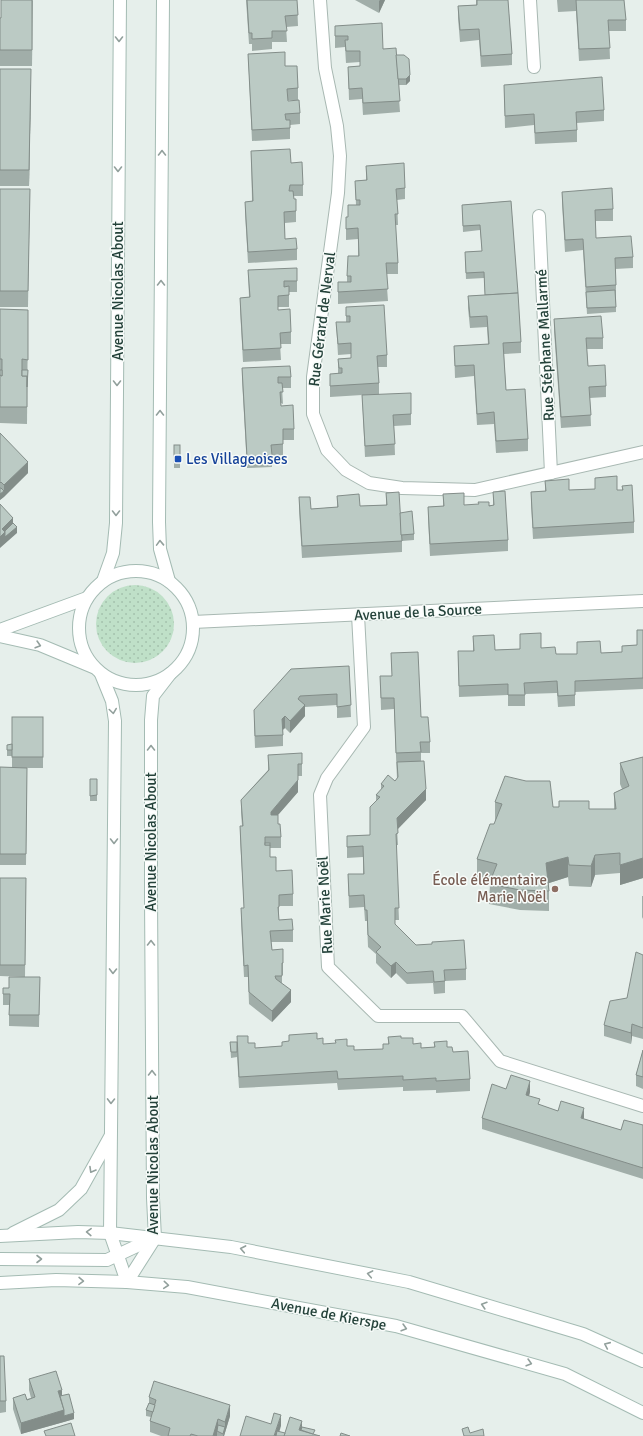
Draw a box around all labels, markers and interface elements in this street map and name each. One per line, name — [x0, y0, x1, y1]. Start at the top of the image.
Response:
one-way arrow — [115, 36, 123, 42]
one-way arrow — [158, 150, 166, 156]
one-way arrow — [114, 166, 122, 172]
street label: Avenue Nicolas About — [109, 221, 127, 361]
street label: Rue Gérard de Nerval — [305, 251, 339, 387]
street label: Rue Stéphane Mallarmé — [532, 268, 558, 422]
one-way arrow — [157, 280, 165, 286]
one-way arrow — [113, 380, 121, 386]
one-way arrow — [156, 410, 164, 416]
place label: Les Villageoises — [186, 450, 288, 468]
marker: Les Villageoises — [173, 454, 183, 464]
one-way arrow — [112, 510, 120, 516]
one-way arrow — [156, 540, 164, 546]
street label: Avenue de la Source — [353, 600, 483, 624]
one-way arrow — [34, 640, 41, 649]
one-way arrow — [109, 708, 118, 714]
one-way arrow — [147, 745, 155, 751]
street label: Avenue Nicolas About — [142, 772, 160, 912]
one-way arrow — [110, 838, 118, 844]
street label: Rue Marie Noël — [313, 856, 337, 954]
place label: École élémentaire Marie Noël — [432, 870, 547, 906]
marker: École élémentaire Marie Noël — [550, 884, 560, 894]
one-way arrow — [147, 940, 155, 946]
one-way arrow — [109, 968, 117, 974]
one-way arrow — [148, 1070, 156, 1076]
street label: Avenue Nicolas About — [144, 1095, 162, 1235]
one-way arrow — [107, 1098, 115, 1104]
one-way arrow — [89, 1166, 96, 1173]
one-way arrow — [86, 1228, 92, 1236]
one-way arrow — [240, 1246, 246, 1254]
one-way arrow — [36, 1255, 42, 1263]
one-way arrow — [367, 1271, 373, 1279]
one-way arrow — [78, 1277, 84, 1285]
one-way arrow — [163, 1281, 169, 1290]
street label: Avenue de Kierspe — [270, 1294, 388, 1334]
one-way arrow — [481, 1301, 488, 1310]
one-way arrow — [400, 1323, 407, 1332]
one-way arrow — [604, 1342, 612, 1350]
one-way arrow — [525, 1359, 532, 1367]

